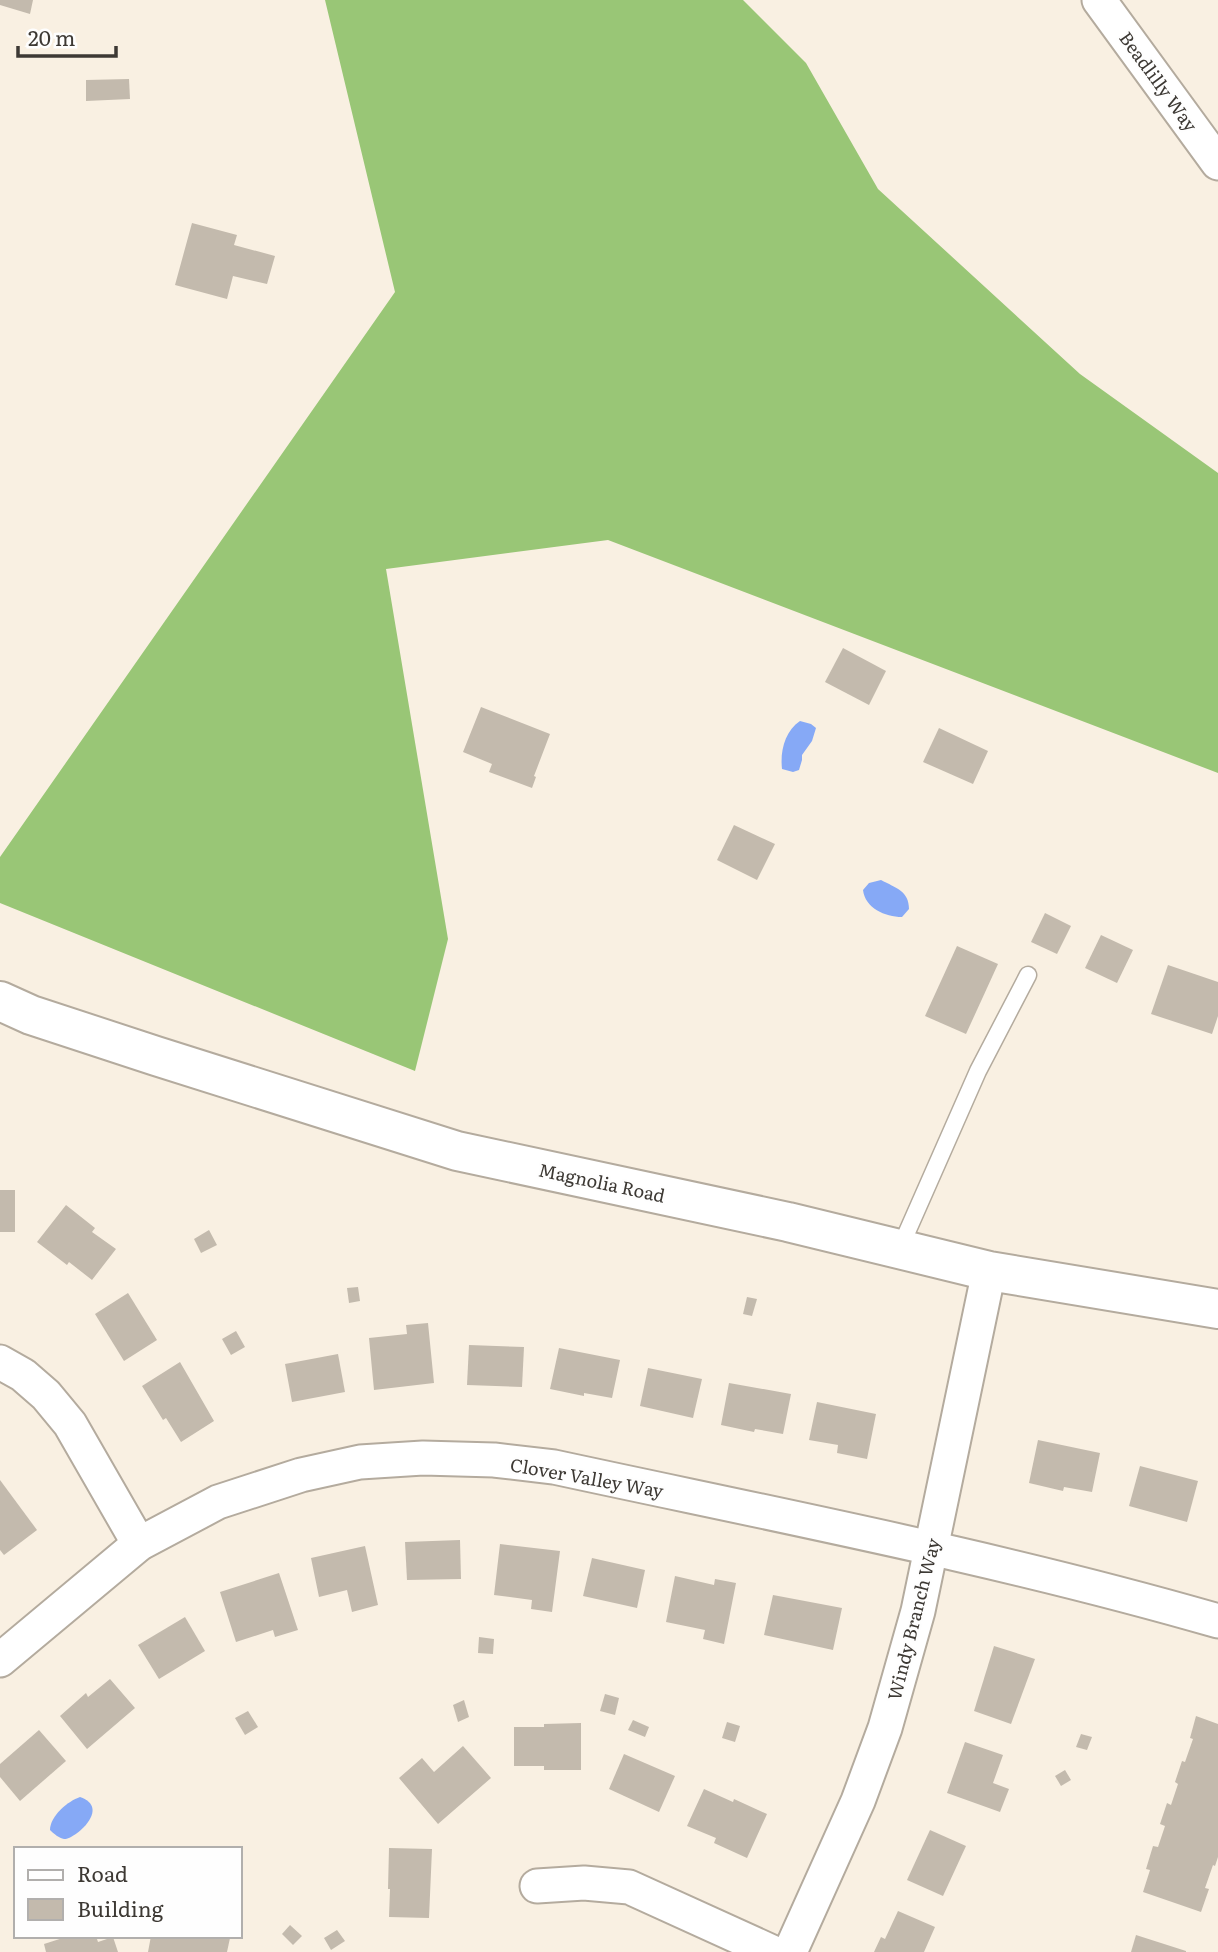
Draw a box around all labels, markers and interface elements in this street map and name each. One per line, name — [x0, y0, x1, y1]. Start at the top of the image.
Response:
scale bar — [18, 14, 116, 58]
text: 20 m — [28, 21, 75, 52]
street label: Beadlilly Way — [1113, 25, 1205, 137]
street label: Magnolia Road — [536, 1155, 668, 1209]
street label: Clover Valley Way — [508, 1450, 666, 1504]
street label: Windy Branch Way — [880, 1535, 946, 1703]
legend — [14, 1847, 242, 1938]
text: Road — [77, 1857, 128, 1888]
text: Building — [77, 1892, 164, 1923]

